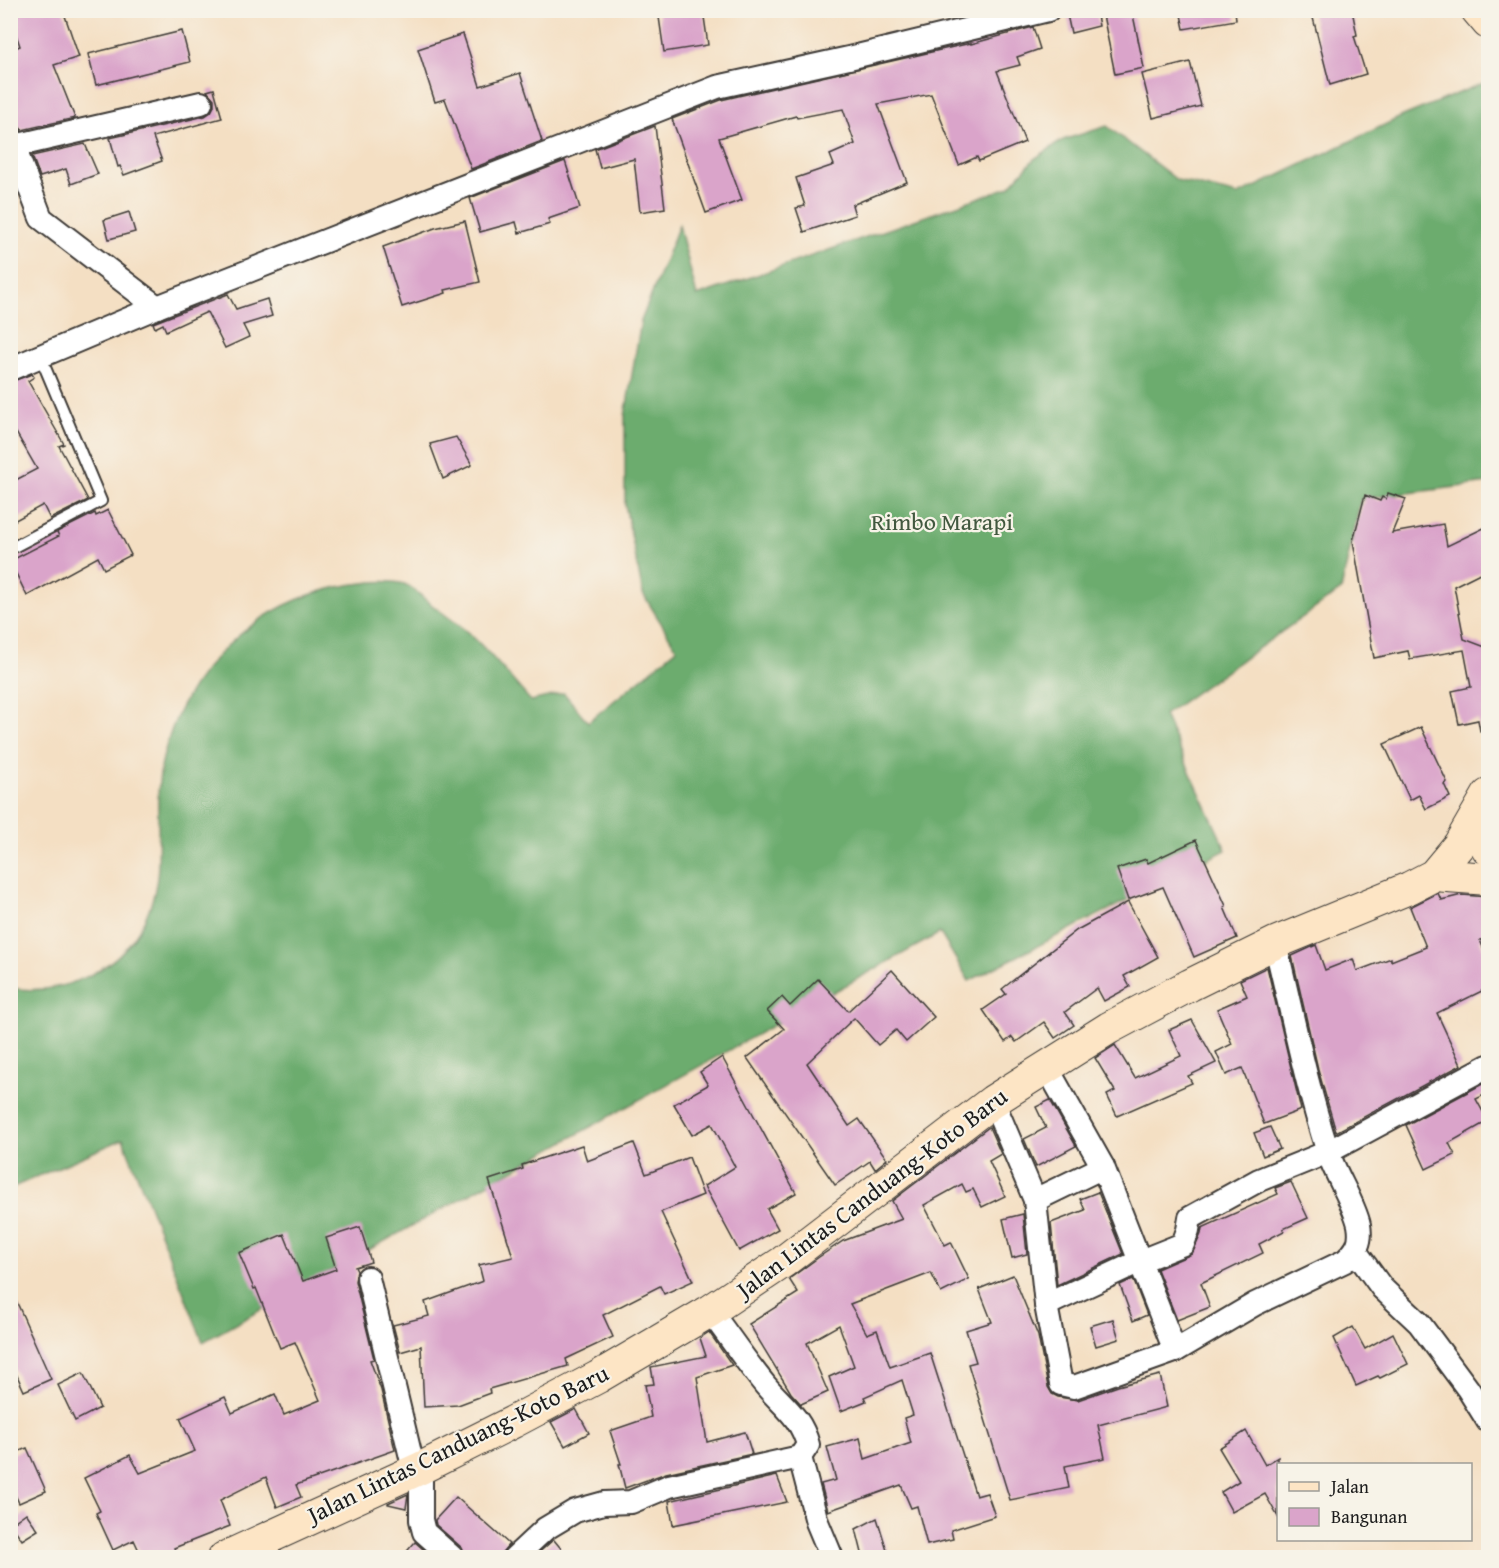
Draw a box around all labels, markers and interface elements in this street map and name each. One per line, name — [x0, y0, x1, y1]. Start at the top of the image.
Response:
park label: Rimbo Marapi — [871, 504, 1013, 539]
street label: Jalan Lintas Canduang-Koto Baru — [727, 1079, 1015, 1308]
street label: Jalan Lintas Canduang-Koto Baru — [299, 1355, 614, 1533]
legend — [1277, 1463, 1472, 1541]
text: Jalan — [1329, 1473, 1369, 1500]
text: Bangunan — [1331, 1503, 1407, 1530]

